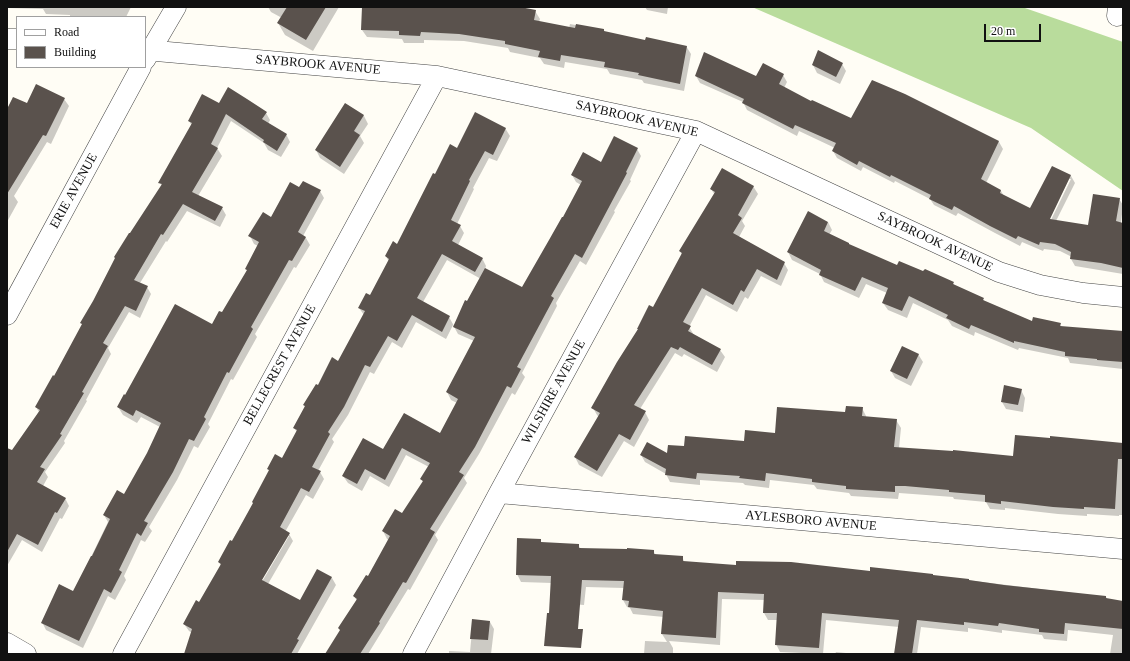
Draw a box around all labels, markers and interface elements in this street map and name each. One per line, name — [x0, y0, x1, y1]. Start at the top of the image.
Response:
legend — [16, 16, 146, 68]
scale bar — [986, 16, 1043, 42]
text: 20 m — [991, 24, 1015, 38]
text: Road — [54, 25, 79, 39]
text: Building — [54, 45, 96, 59]
street label: SAYBROOK AVENUE — [255, 52, 381, 78]
street label: SAYBROOK AVENUE — [574, 97, 700, 141]
street label: ERIE AVENUE — [47, 151, 101, 231]
street label: SAYBROOK AVENUE — [875, 208, 995, 276]
street label: BELLECREST AVENUE — [240, 302, 320, 428]
street label: WILSHIRE AVENUE — [519, 337, 589, 447]
street label: AYLESBORO AVENUE — [745, 507, 877, 535]

